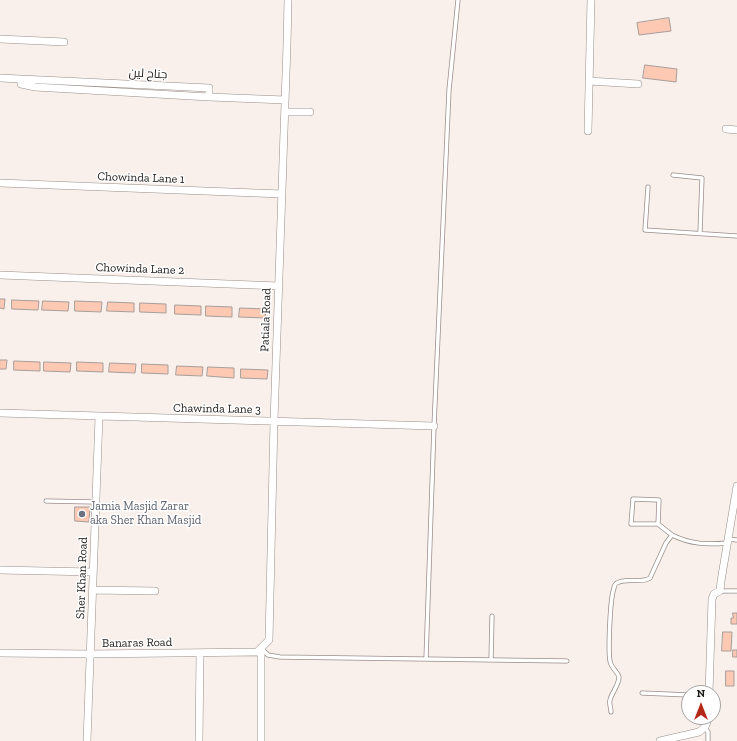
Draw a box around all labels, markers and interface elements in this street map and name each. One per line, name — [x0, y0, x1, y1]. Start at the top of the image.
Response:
street label: جناح لین — [128, 66, 168, 82]
street label: Chowinda Lane 1 — [97, 169, 185, 187]
street label: Chowinda Lane 2 — [95, 260, 185, 278]
street label: Patiala Road — [258, 288, 274, 352]
street label: Chawinda Lane 3 — [173, 401, 261, 417]
place label: Jamia Masjid Zarar aka Sher Khan Masjid — [90, 500, 201, 528]
marker: Jamia Masjid Zarar aka Sher Khan Masjid — [77, 509, 87, 519]
street label: Sher Khan Road — [73, 537, 91, 619]
street label: Banaras Road — [102, 635, 172, 651]
north arrow — [681, 685, 721, 725]
text: N — [697, 687, 705, 700]

